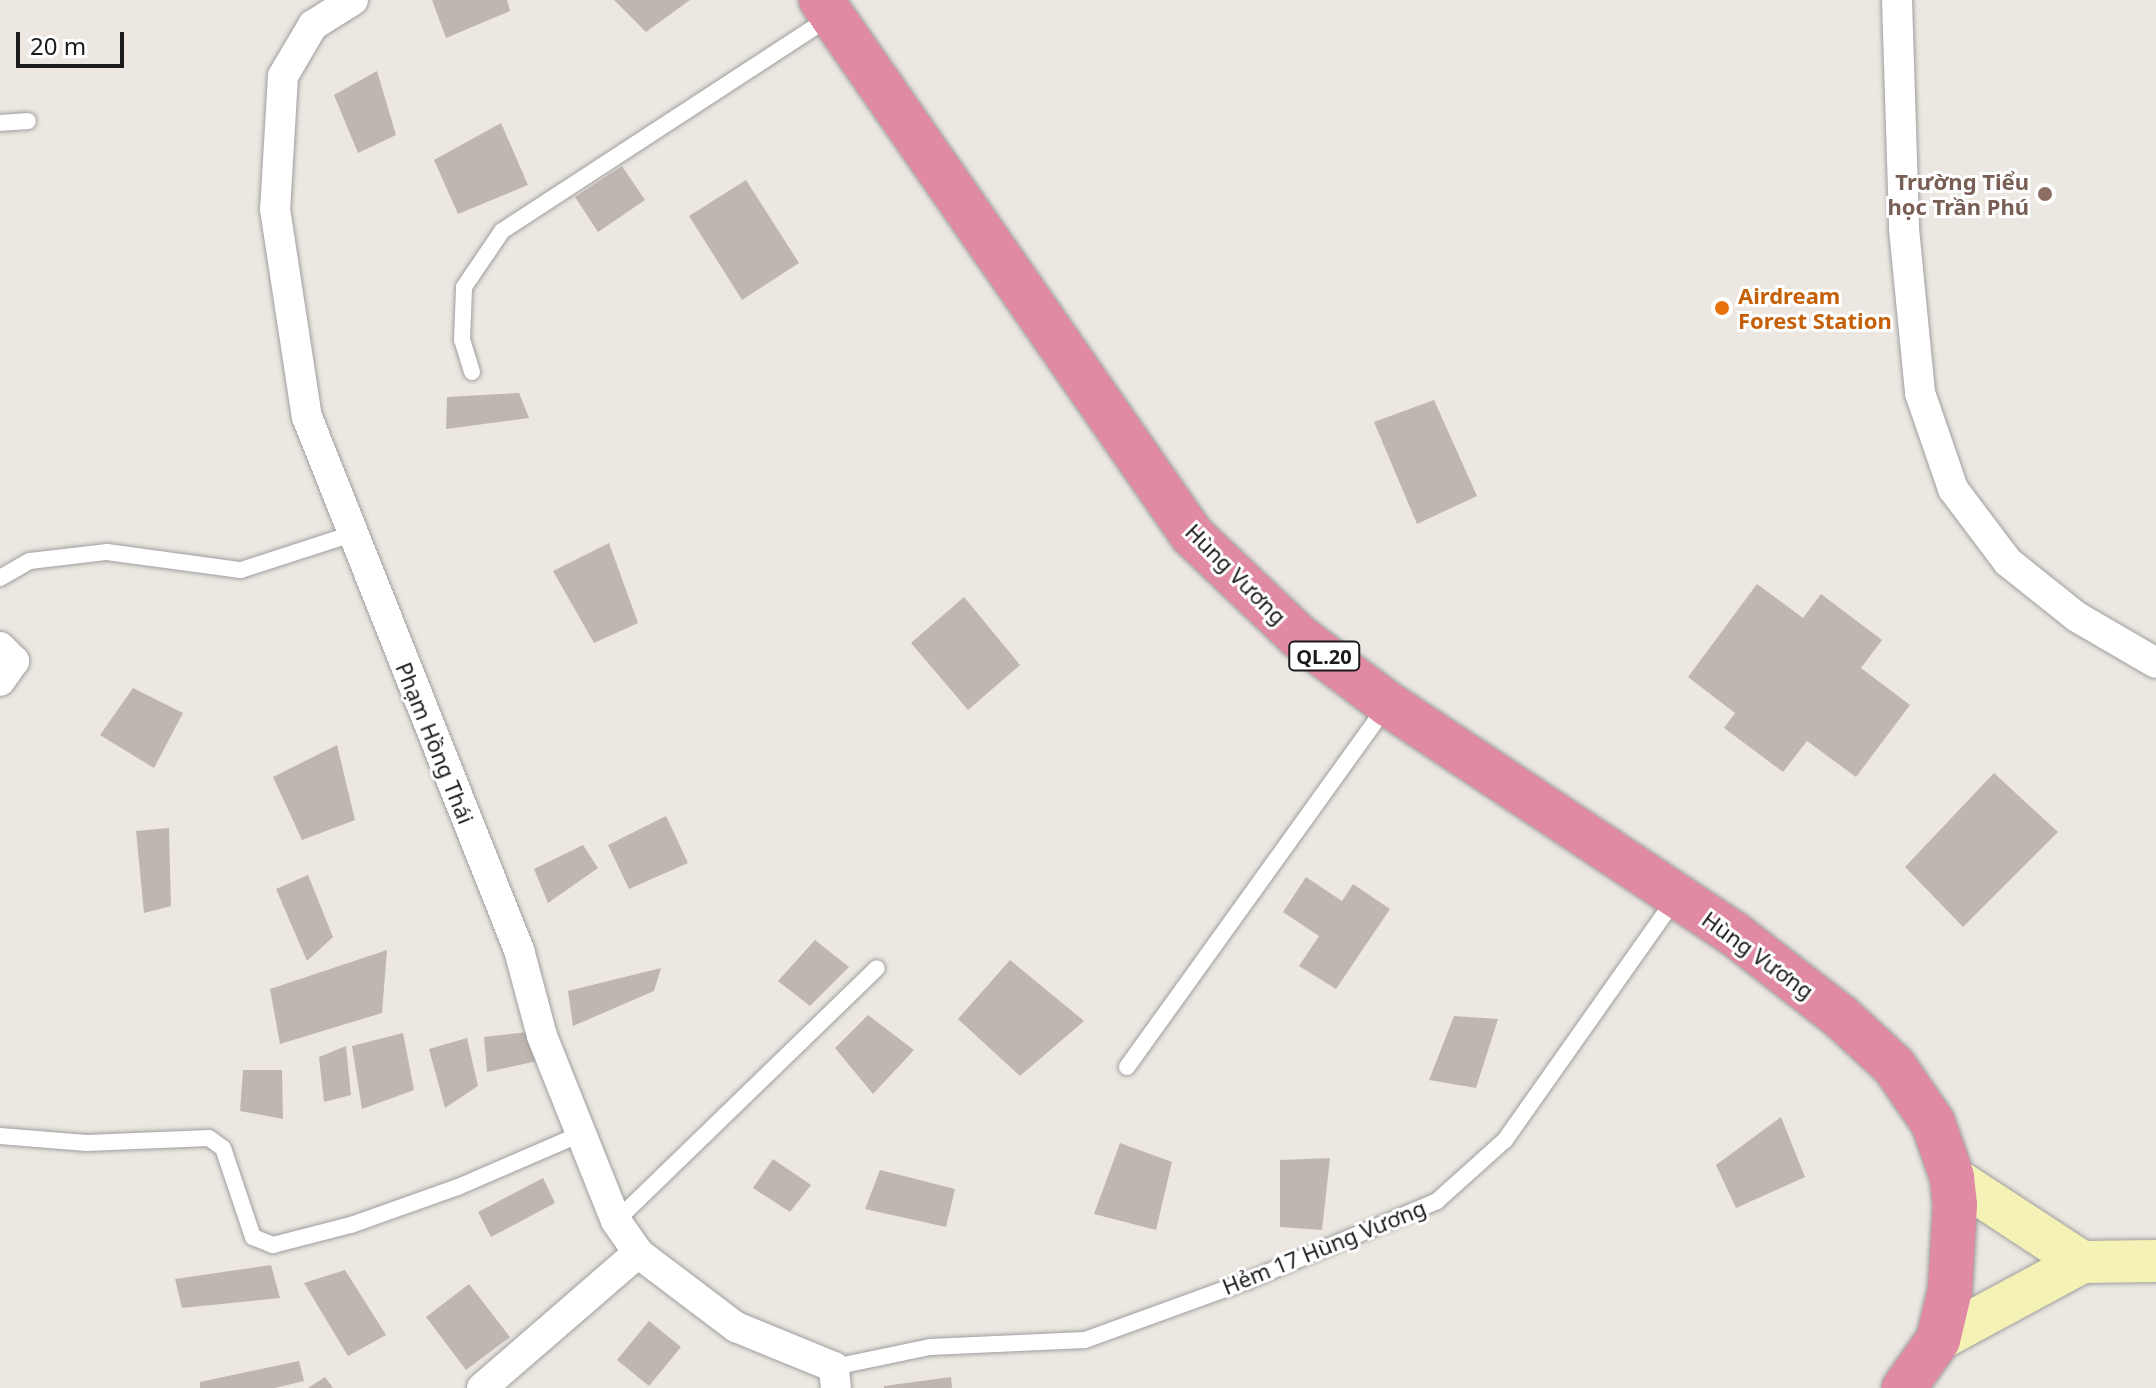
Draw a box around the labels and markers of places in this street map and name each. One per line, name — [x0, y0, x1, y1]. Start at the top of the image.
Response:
place label: Trường Tiểu học Trần Phú — [1887, 168, 2029, 220]
marker: Trường Tiểu học Trần Phú — [2036, 185, 2054, 203]
place label: Airdream Forest Station — [1738, 282, 1892, 334]
marker: Airdream Forest Station — [1713, 299, 1731, 317]

